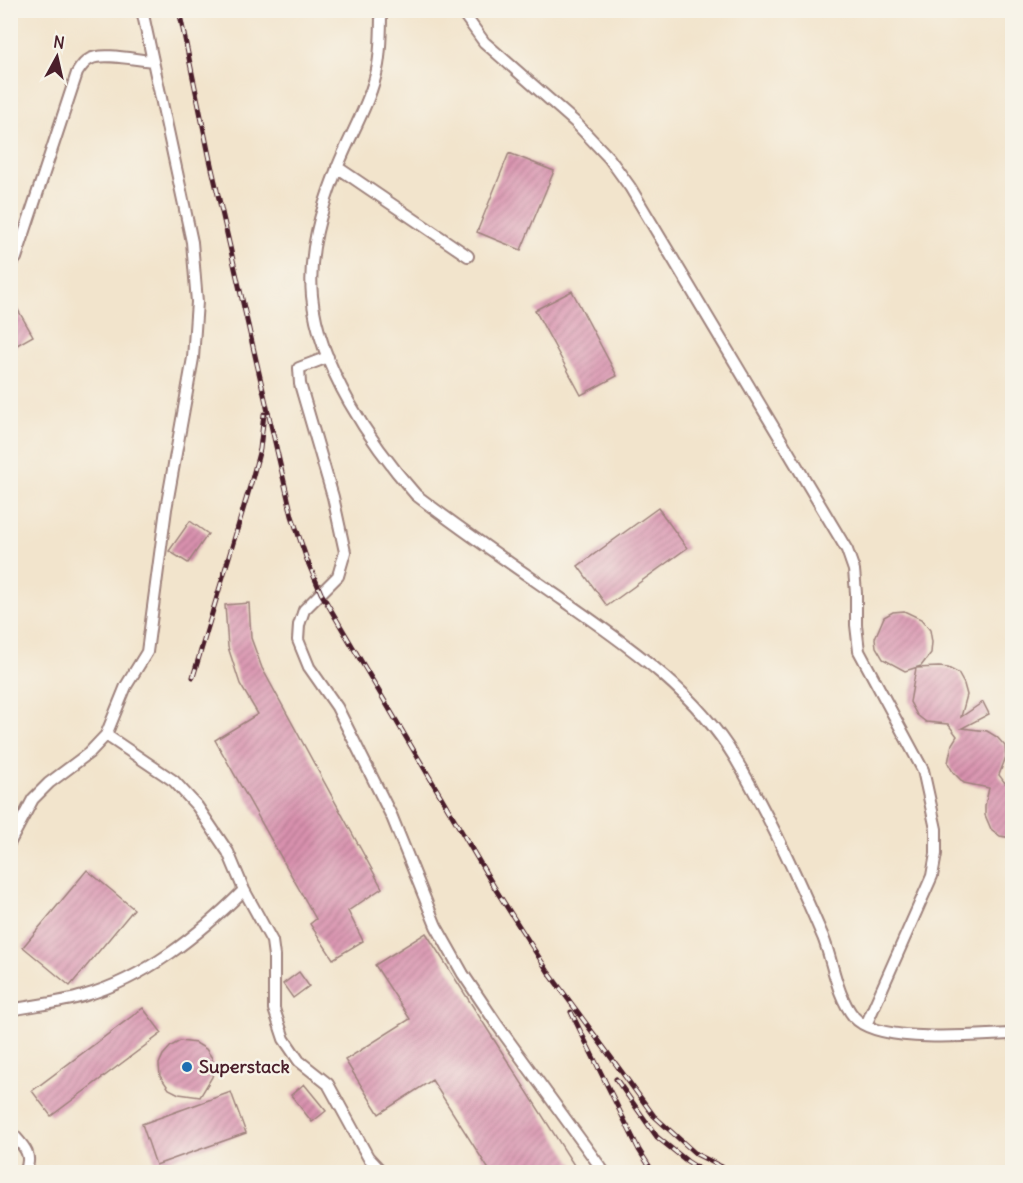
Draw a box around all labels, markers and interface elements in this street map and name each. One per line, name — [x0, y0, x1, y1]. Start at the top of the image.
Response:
north arrow — [27, 27, 87, 87]
text: N — [52, 31, 66, 53]
place label: Superstack — [199, 1055, 290, 1078]
marker: Superstack — [180, 1060, 194, 1074]

